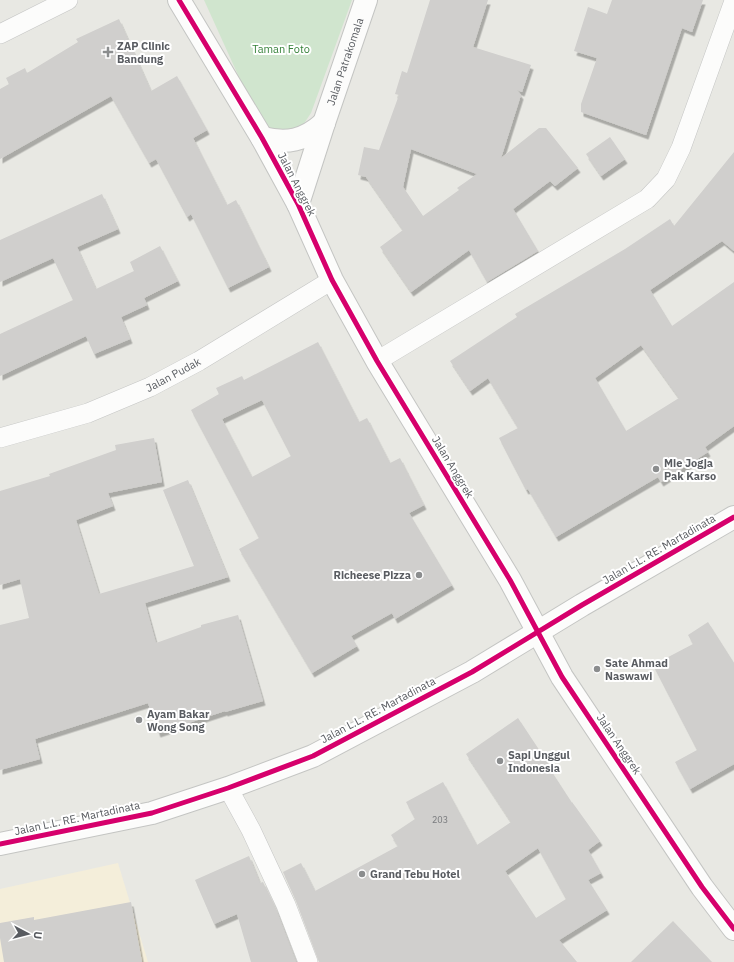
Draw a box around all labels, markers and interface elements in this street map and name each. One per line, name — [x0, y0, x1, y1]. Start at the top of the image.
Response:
street label: Jalan Patrakomala — [324, 16, 366, 107]
place label: ZAP Clinic Bandung — [117, 39, 170, 66]
park label: Taman Foto — [252, 42, 310, 56]
marker: ZAP Clinic Bandung — [102, 46, 114, 58]
street label: Jalan Anggrek — [275, 150, 319, 219]
street label: Jalan Pudak — [144, 354, 203, 395]
street label: Jalan Anggrek — [429, 433, 477, 501]
place label: Mie Jogja Pak Karso — [664, 456, 716, 483]
marker: Mie Jogja Pak Karso — [651, 464, 661, 474]
street label: Jalan L.L. RE. Martadinata — [600, 511, 718, 587]
place label: Richeese Pizza — [333, 568, 411, 582]
marker: Richeese Pizza — [414, 570, 424, 580]
place label: Sate Ahmad Naswawi — [605, 656, 668, 683]
marker: Sate Ahmad Naswawi — [592, 664, 602, 674]
street label: Jalan L.L. RE. Martadinata — [318, 674, 438, 746]
place label: Ayam Bakar Wong Song — [147, 707, 210, 734]
street label: Jalan Anggrek — [594, 711, 644, 777]
marker: Ayam Bakar Wong Song — [134, 715, 144, 725]
place label: Sapi Unggul Indonesia — [508, 748, 570, 775]
marker: Sapi Unggul Indonesia — [495, 756, 505, 766]
street label: Jalan L.L. RE. Martadinata — [13, 798, 141, 838]
house number: 203 — [432, 814, 448, 825]
place label: Grand Tebu Hotel — [370, 867, 460, 881]
marker: Grand Tebu Hotel — [357, 869, 367, 879]
north arrow — [8, 914, 48, 954]
text: U — [31, 931, 45, 940]

